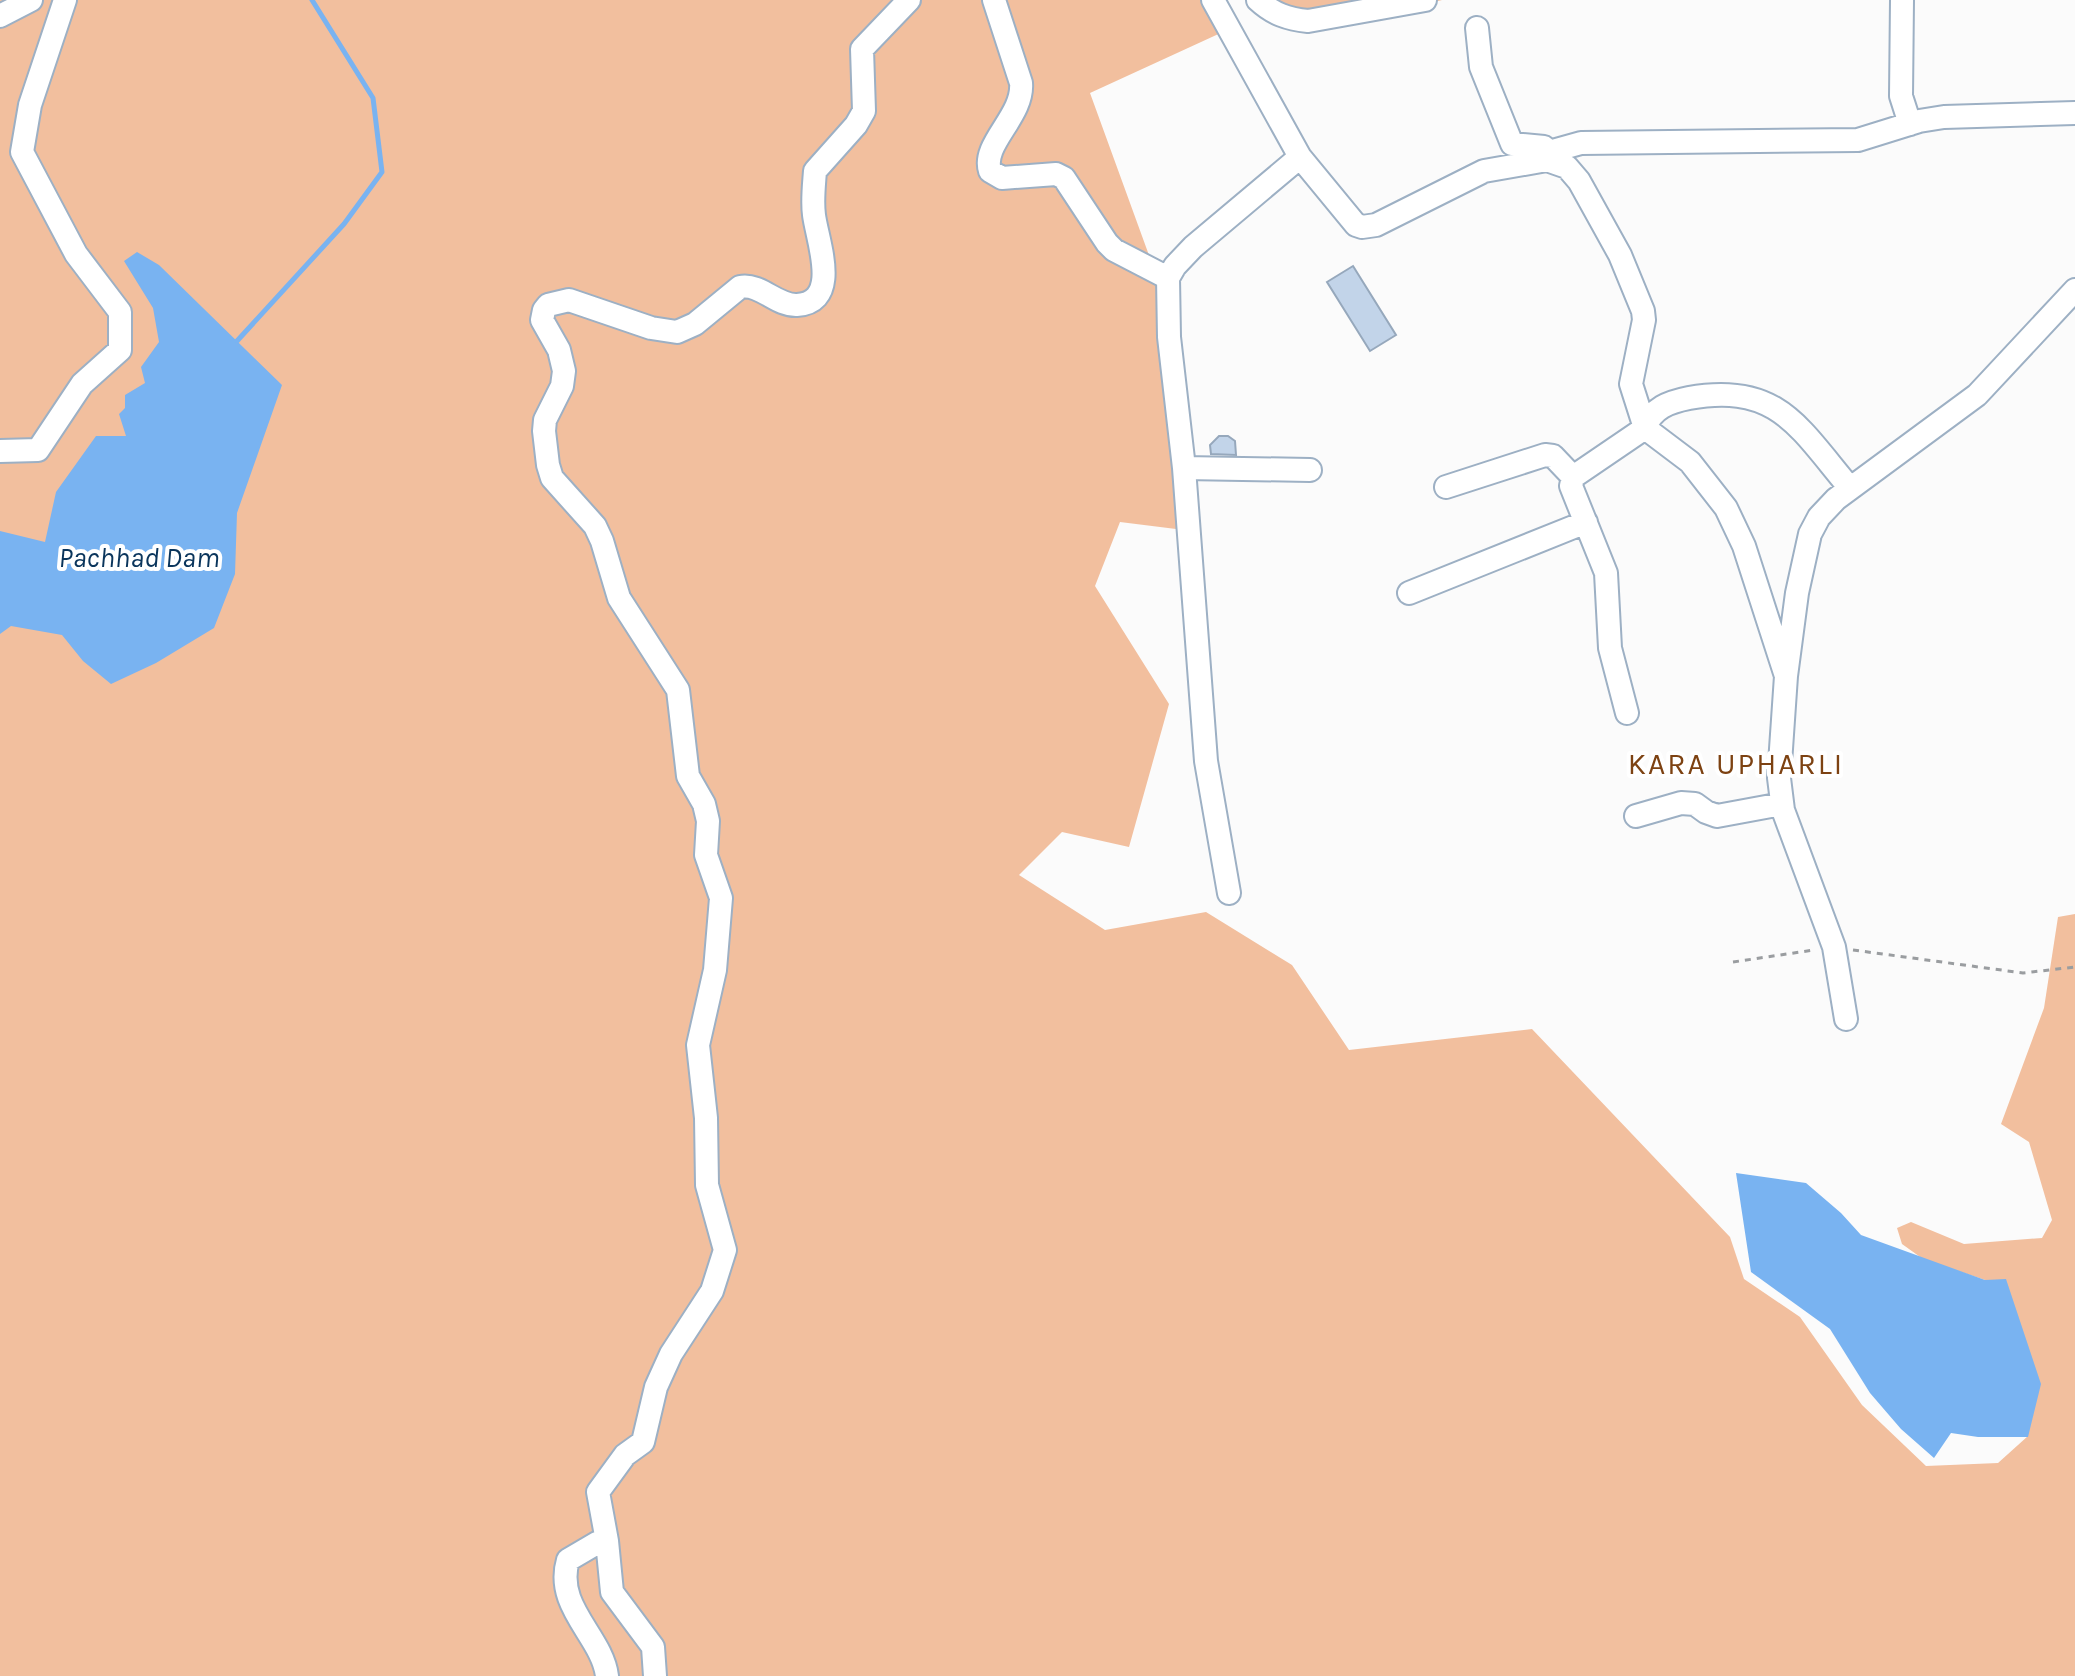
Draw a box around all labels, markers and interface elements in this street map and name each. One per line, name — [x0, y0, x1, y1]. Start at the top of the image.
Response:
water label: Pachhad Dam — [59, 541, 219, 574]
district label: KARA UPHARLI — [1628, 746, 1844, 782]

